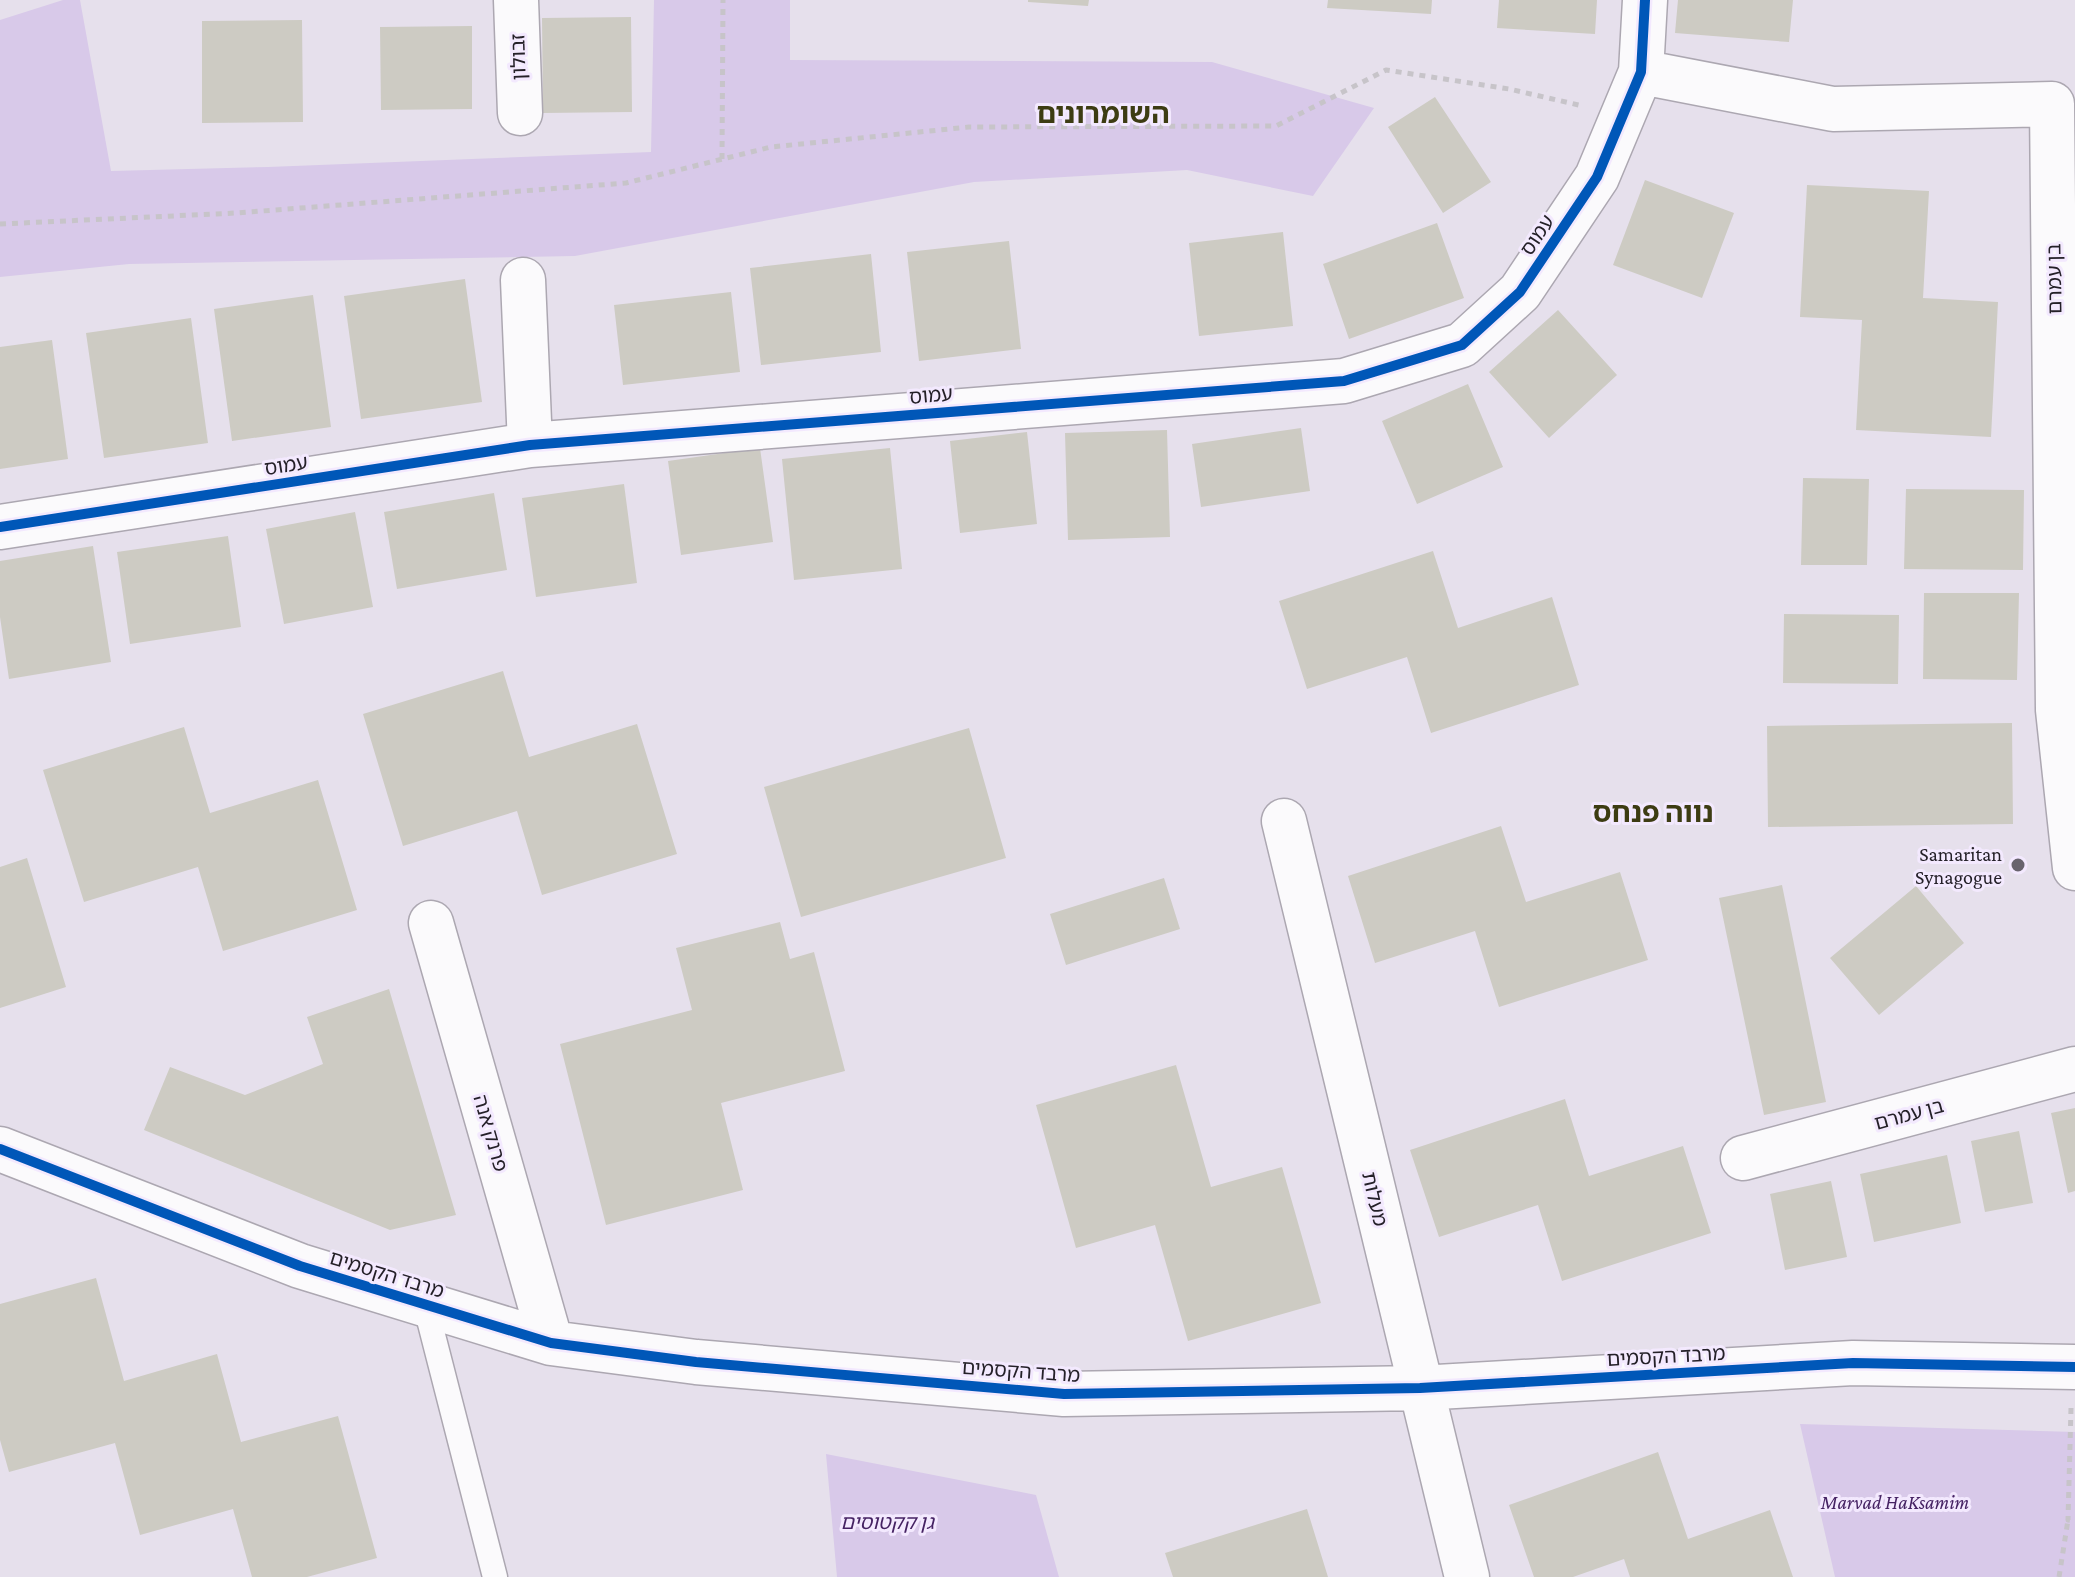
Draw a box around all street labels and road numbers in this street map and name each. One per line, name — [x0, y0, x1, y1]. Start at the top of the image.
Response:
street label: זבולון — [506, 33, 530, 81]
street label: עמוס — [1516, 211, 1558, 259]
street label: בן עמרם — [2042, 243, 2066, 315]
street label: עמוס — [908, 382, 954, 408]
street label: עמוס — [263, 451, 309, 479]
street label: פרנק אנה — [470, 1092, 512, 1174]
street label: בן עמרם — [1872, 1094, 1946, 1134]
street label: מעלות — [1358, 1170, 1392, 1228]
street label: מרבד הקסמים — [327, 1246, 447, 1302]
street label: מרבד הקסמים — [1606, 1342, 1726, 1370]
street label: מרבד הקסמים — [961, 1356, 1081, 1386]

